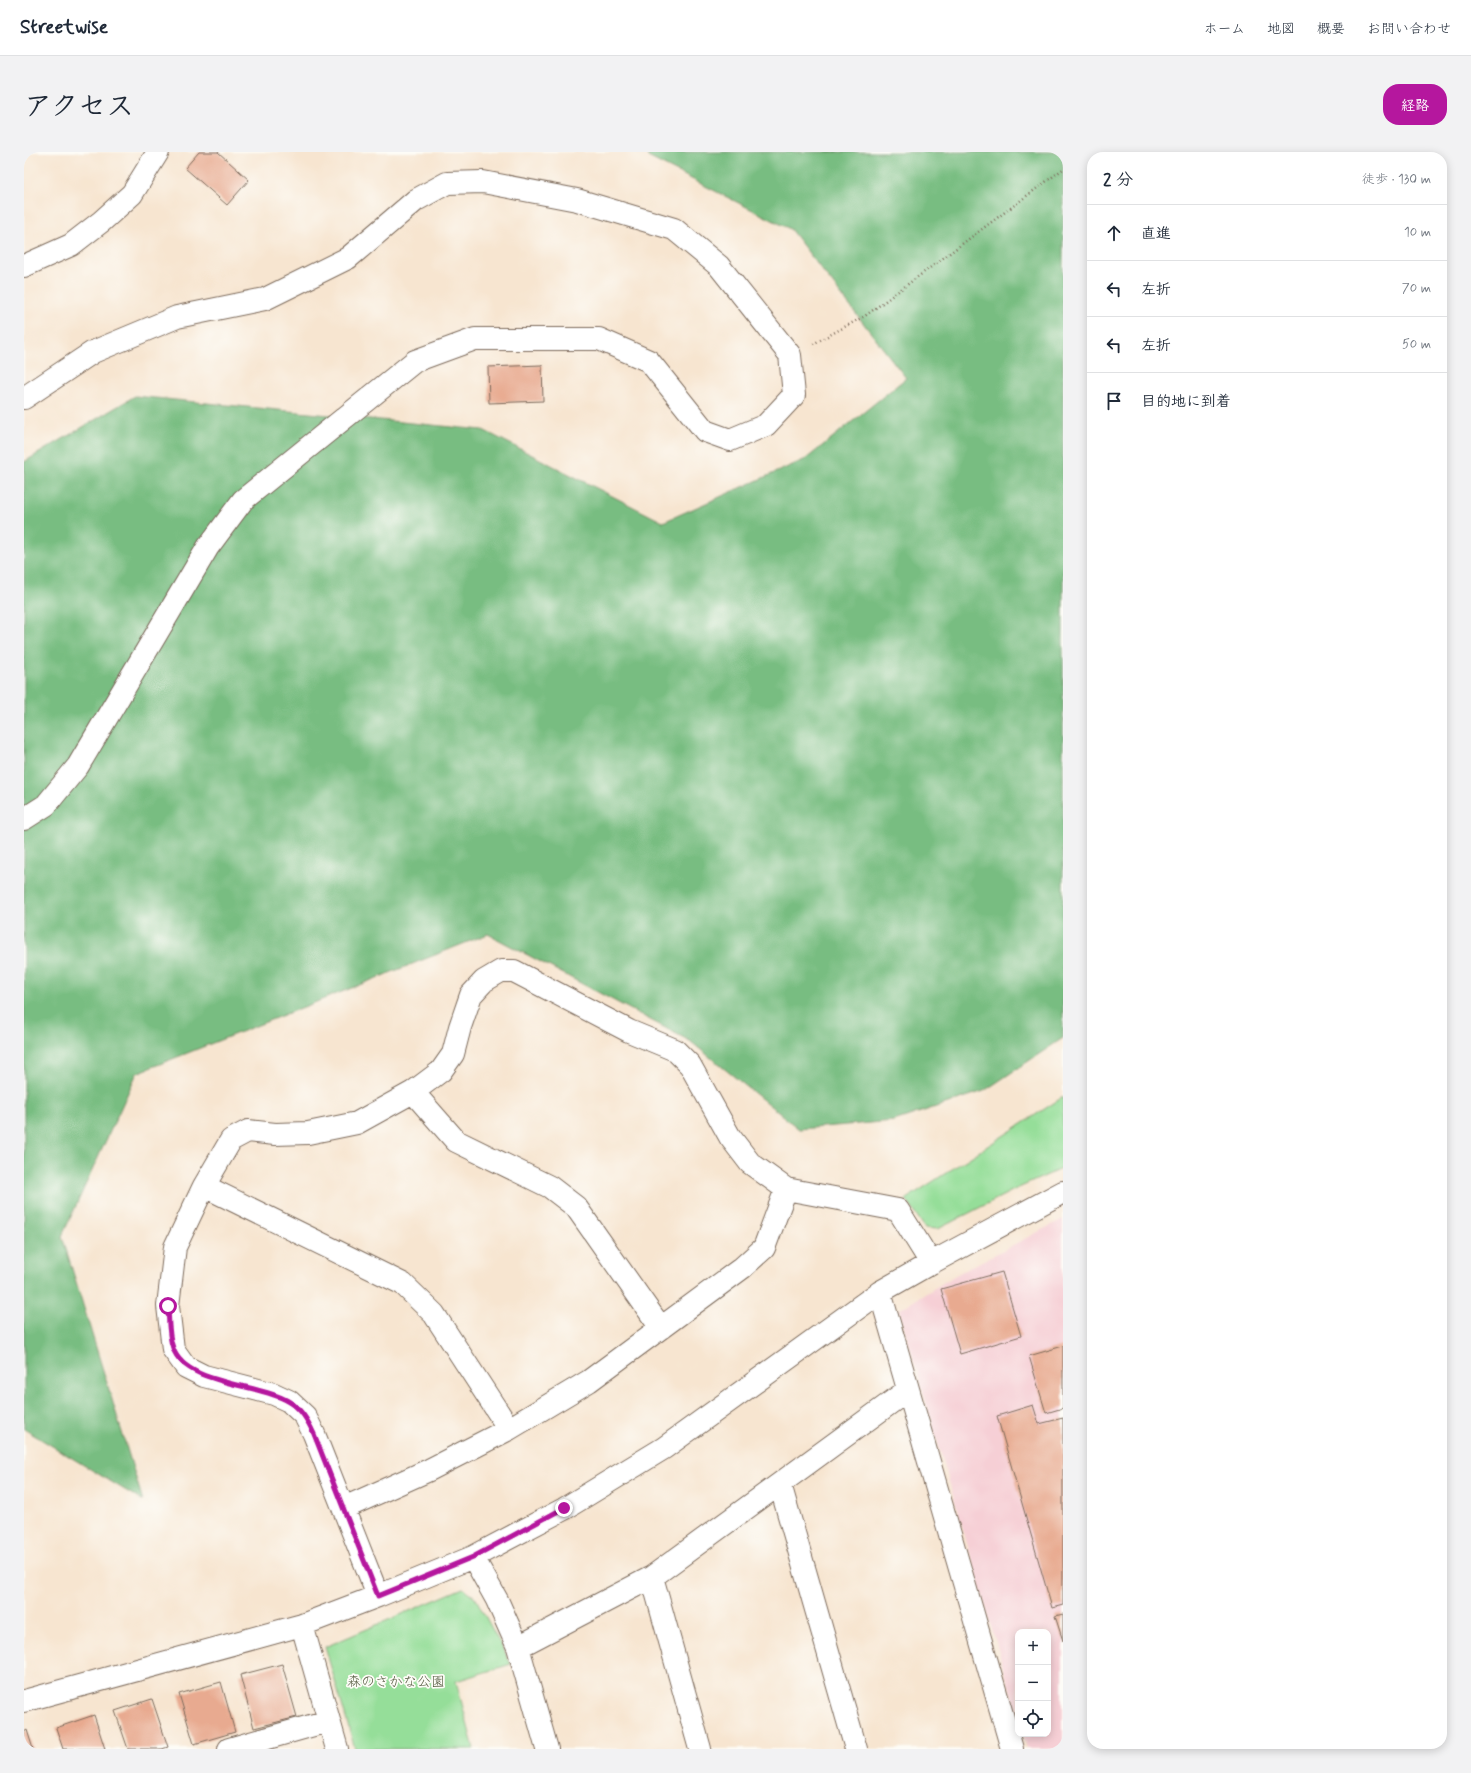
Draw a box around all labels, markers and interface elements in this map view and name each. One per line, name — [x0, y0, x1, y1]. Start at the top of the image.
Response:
text: Streetwise — [20, 15, 108, 40]
text: ホーム — [1204, 20, 1245, 38]
text: 地図 — [1267, 20, 1295, 38]
text: 概要 — [1317, 20, 1345, 38]
text: お問い合わせ — [1367, 20, 1451, 38]
button: 経路 — [1383, 84, 1447, 125]
text: アクセス — [24, 89, 134, 126]
text: 2 分 — [1103, 169, 1133, 191]
text: 徒歩 · 130 m — [1362, 171, 1431, 188]
icon: ahead — [1103, 222, 1125, 244]
text: 直進 — [1141, 224, 1171, 244]
text: 10 m — [1404, 224, 1431, 241]
icon: left — [1103, 278, 1125, 300]
text: 左折 — [1141, 280, 1171, 300]
text: 70 m — [1402, 280, 1431, 297]
icon: left — [1103, 334, 1125, 356]
text: 左折 — [1141, 336, 1171, 356]
text: 50 m — [1402, 336, 1431, 353]
icon: arrive — [1103, 390, 1125, 412]
text: 目的地に到着 — [1141, 392, 1231, 412]
route start — [159, 1297, 177, 1315]
route end — [555, 1499, 573, 1517]
map controls — [1015, 1629, 1051, 1737]
button: + — [1015, 1629, 1051, 1665]
button: − — [1015, 1665, 1051, 1701]
park label: 森のさかな公園 — [347, 1673, 445, 1691]
button: locate — [1015, 1701, 1051, 1737]

